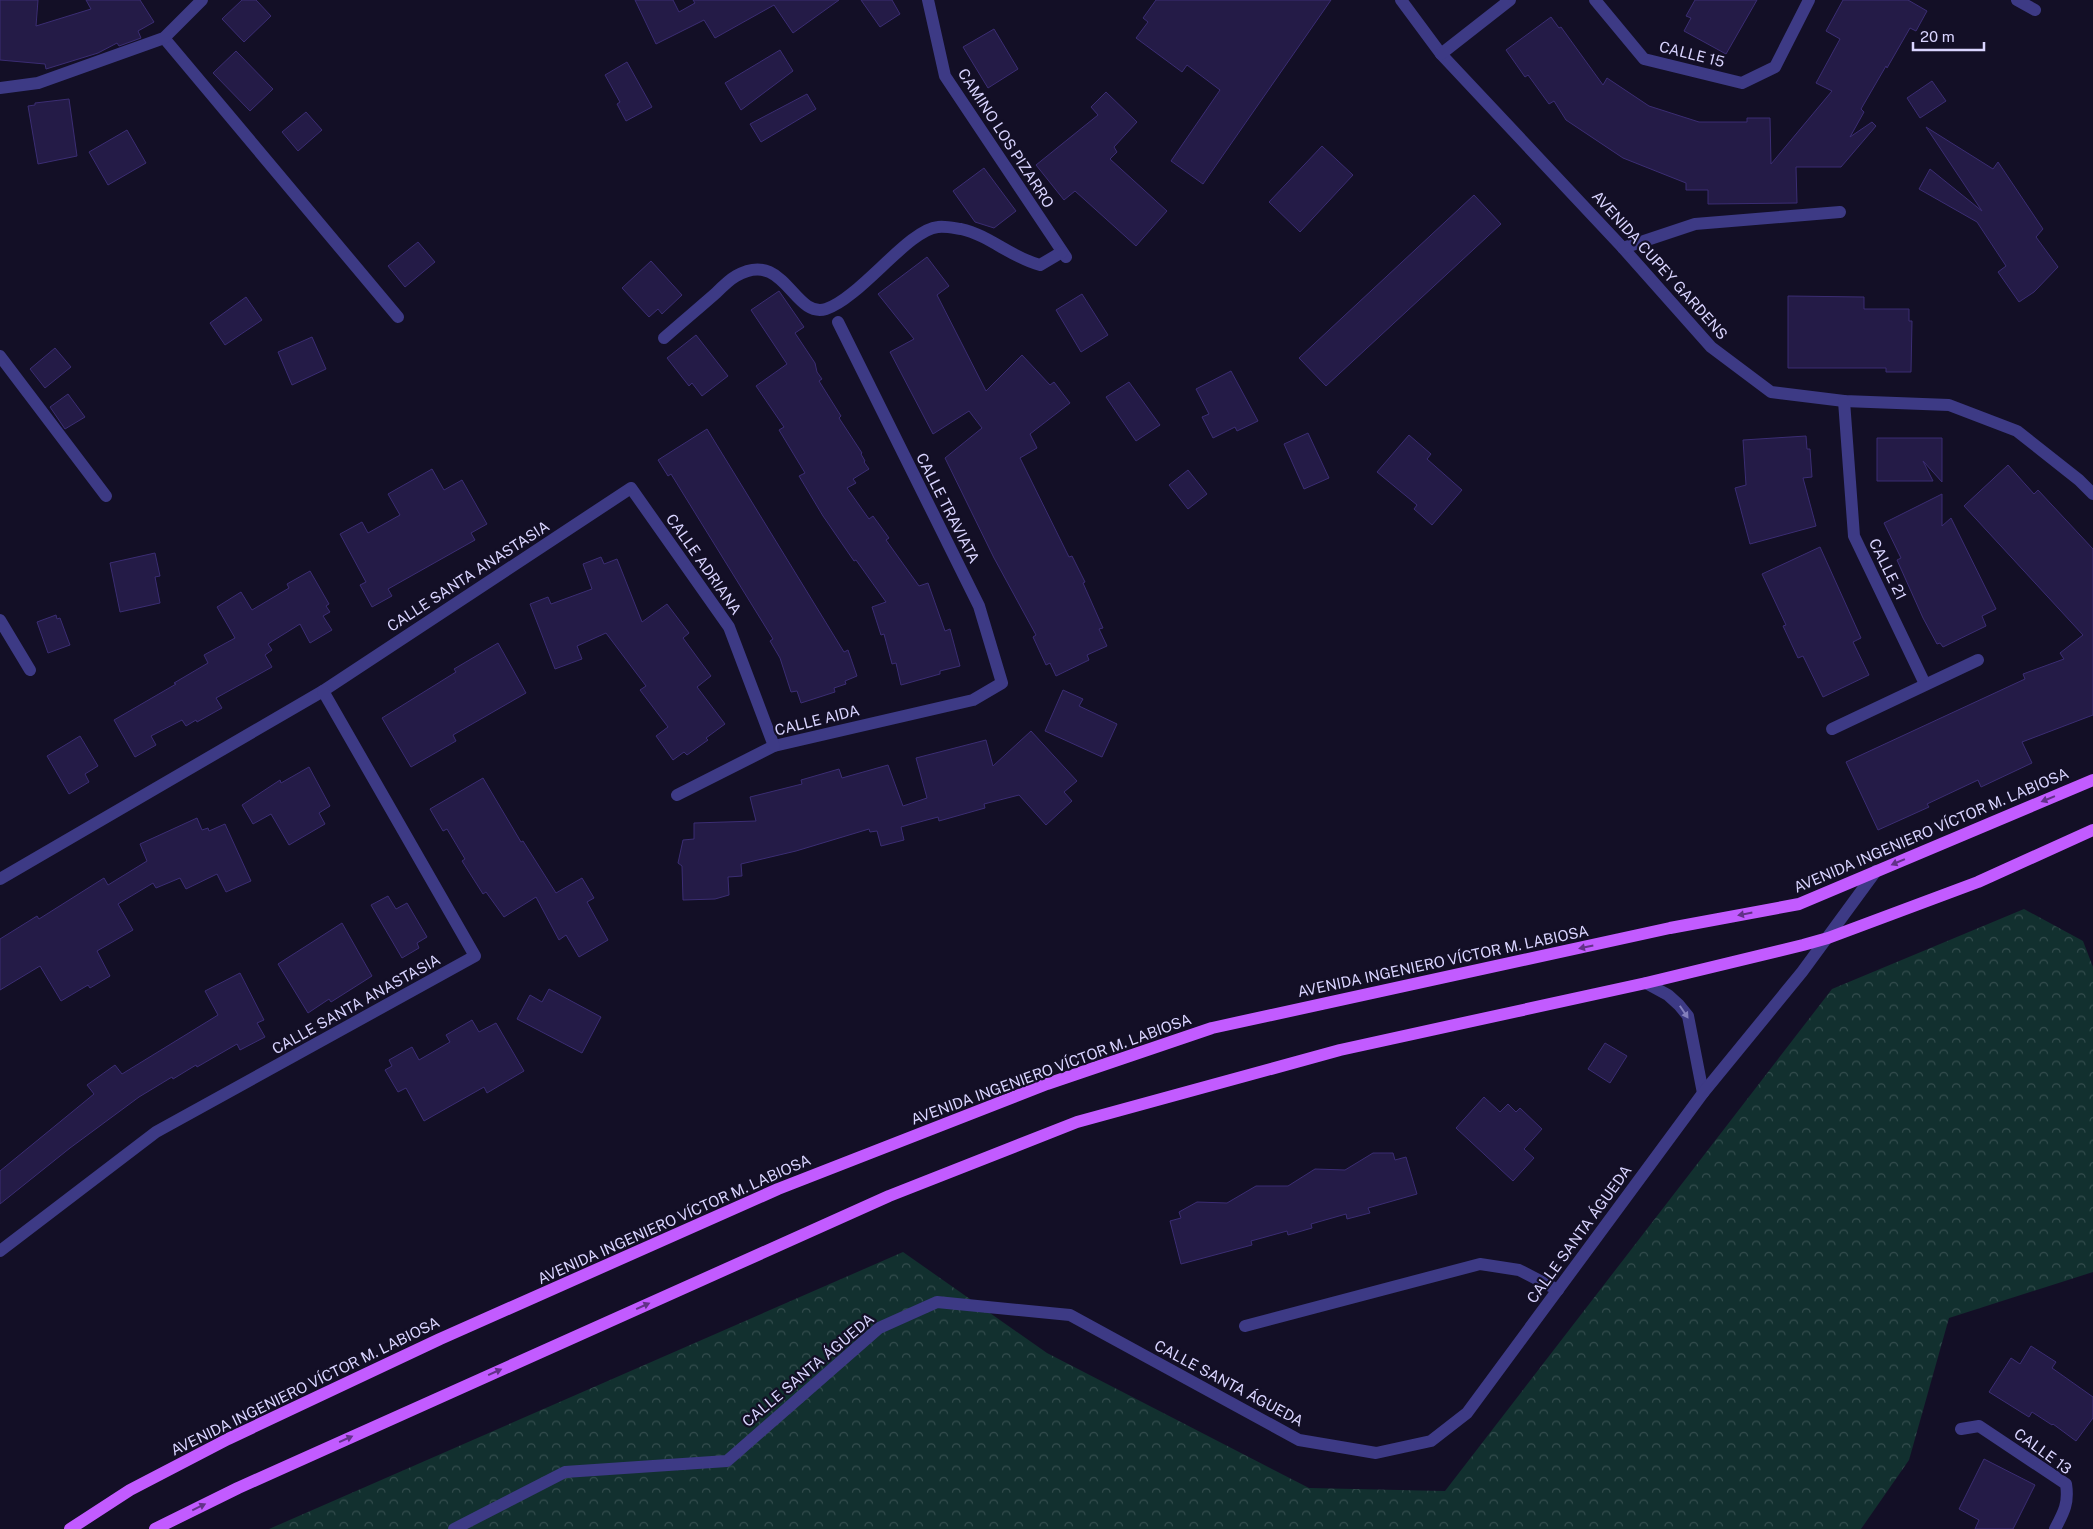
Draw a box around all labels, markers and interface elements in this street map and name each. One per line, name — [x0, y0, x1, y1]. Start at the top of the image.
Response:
scale bar — [1913, 20, 1984, 52]
text: 20 m — [1920, 28, 1955, 45]
street label: CALLE 15 — [1658, 38, 1726, 70]
street label: CAMINO LOS PIZARRO — [955, 65, 1057, 211]
street label: AVENIDA CUPEY GARDENS — [1589, 187, 1731, 343]
street label: CALLE TRAVIATA — [913, 450, 983, 566]
street label: CALLE ADRIANA — [663, 510, 745, 618]
street label: CALLE SANTA ANASTASIA — [384, 517, 552, 635]
street label: CALLE 21 — [1866, 536, 1910, 602]
street label: CALLE AIDA — [773, 701, 861, 739]
street label: AVENIDA INGENIERO VÍCTOR M. LABIOSA — [1791, 764, 2071, 896]
one-way arrow — [2040, 795, 2055, 803]
one-way arrow — [1891, 858, 1905, 866]
one-way arrow — [1737, 910, 1753, 918]
street label: AVENIDA INGENIERO VÍCTOR M. LABIOSA — [1296, 922, 1590, 1000]
one-way arrow — [1577, 943, 1593, 951]
street label: CALLE SANTA ANASTASIA — [269, 950, 443, 1057]
one-way arrow — [1679, 1005, 1689, 1018]
street label: AVENIDA INGENIERO VÍCTOR M. LABIOSA — [909, 1010, 1194, 1128]
street label: AVENIDA INGENIERO VÍCTOR M. LABIOSA — [535, 1151, 813, 1287]
street label: CALLE SANTA ÁGUEDA — [1523, 1161, 1635, 1306]
one-way arrow — [636, 1301, 650, 1309]
street label: CALLE SANTA ÁGUEDA — [739, 1310, 877, 1430]
street label: AVENIDA INGENIERO VÍCTOR M. LABIOSA — [168, 1313, 443, 1459]
street label: CALLE SANTA ÁGUEDA — [1152, 1336, 1307, 1430]
one-way arrow — [488, 1368, 502, 1376]
street label: CALLE 13 — [2011, 1425, 2075, 1477]
one-way arrow — [339, 1435, 353, 1443]
one-way arrow — [192, 1503, 206, 1511]

